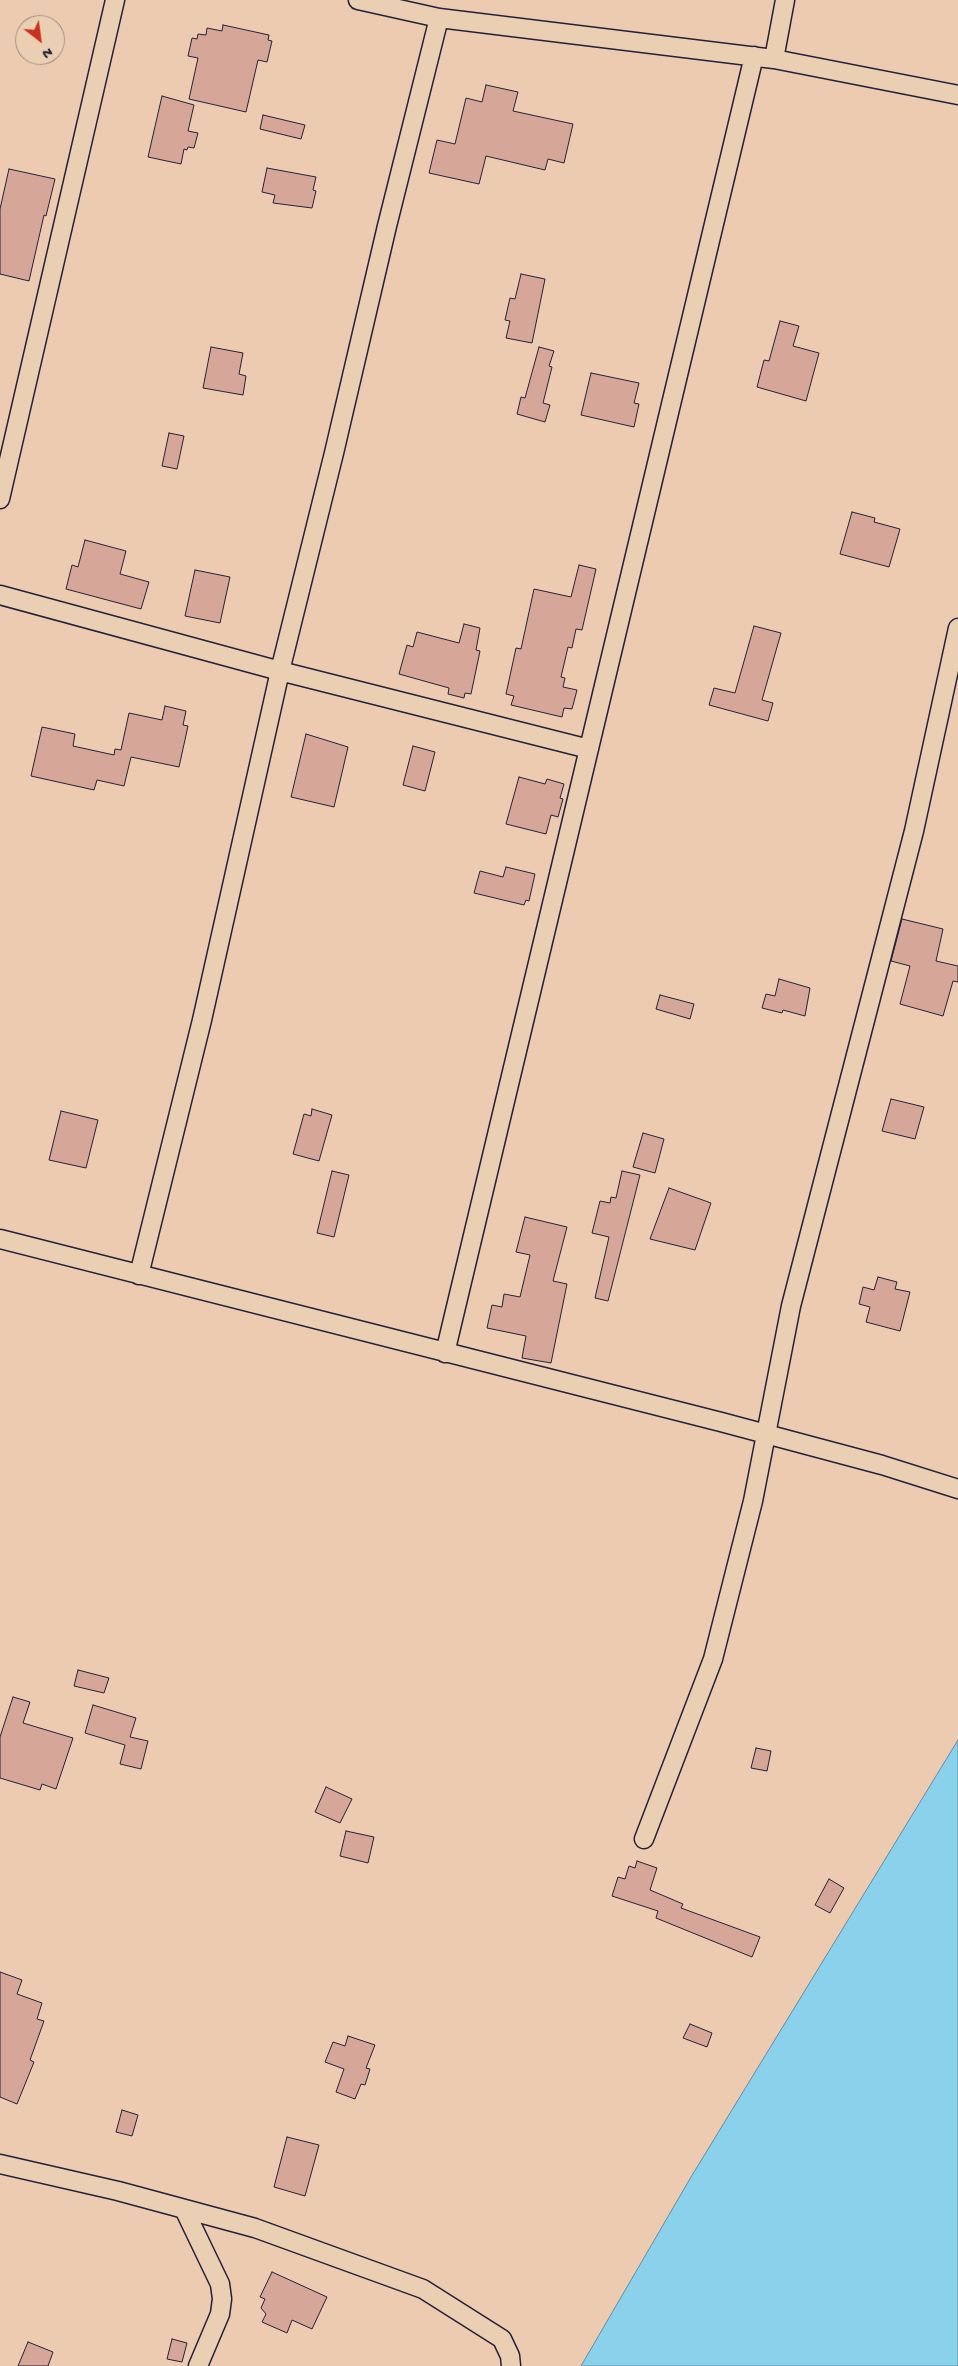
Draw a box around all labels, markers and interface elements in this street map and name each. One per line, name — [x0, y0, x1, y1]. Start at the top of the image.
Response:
north arrow — [15, 15, 65, 65]
text: N — [39, 43, 55, 62]

